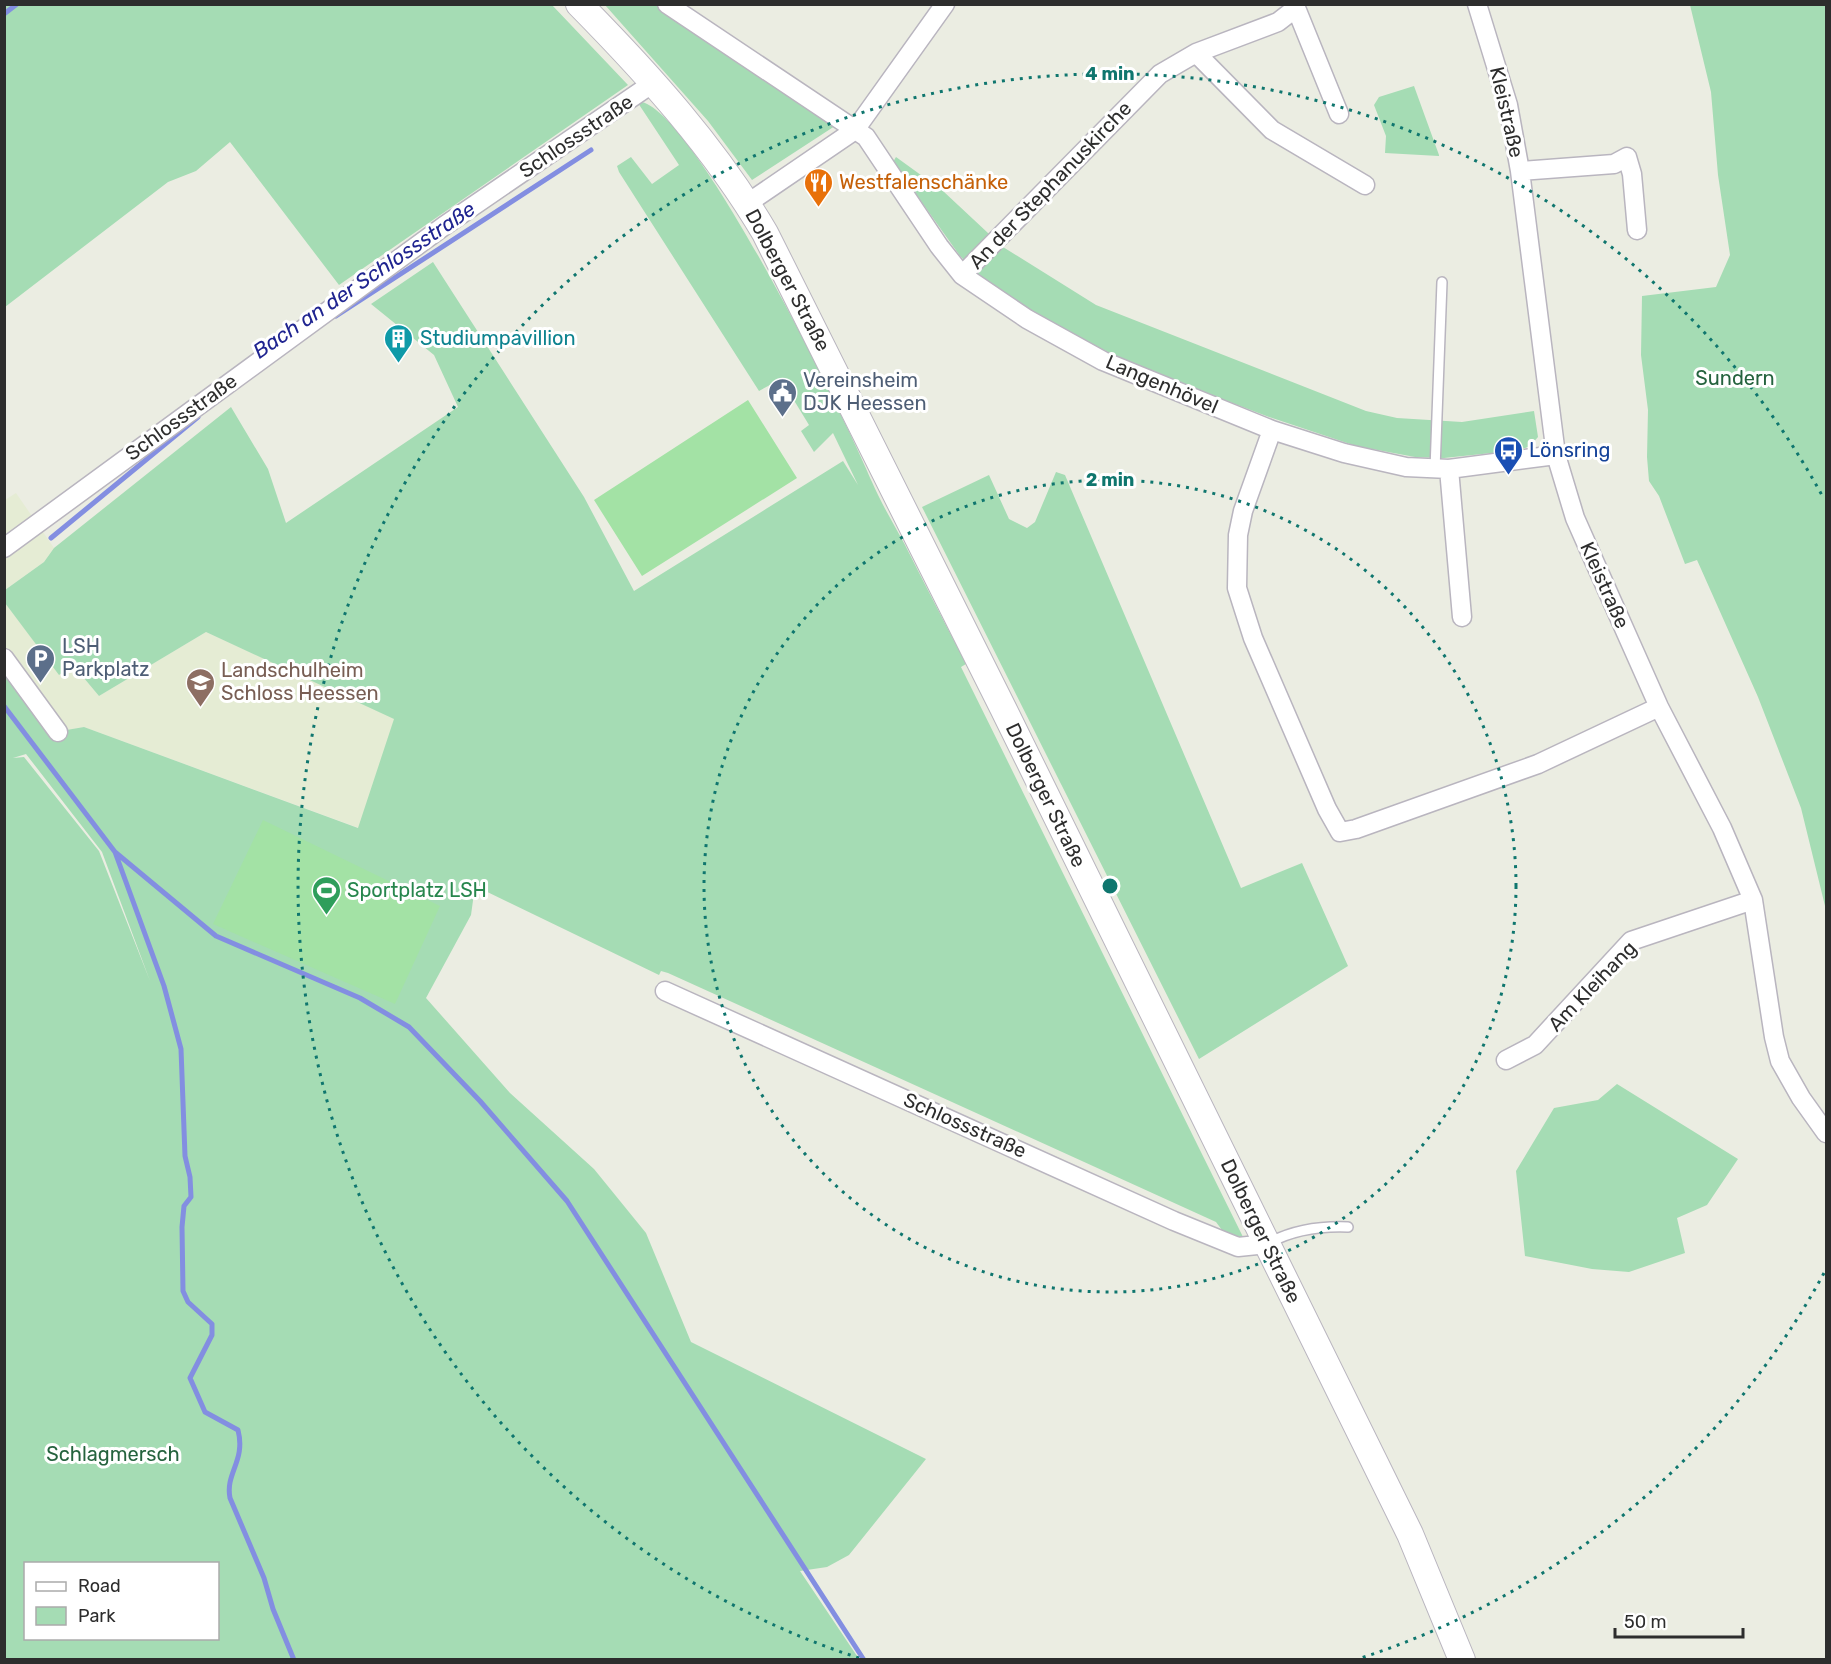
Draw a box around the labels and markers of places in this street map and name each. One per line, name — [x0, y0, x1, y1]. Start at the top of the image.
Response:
restaurant icon: Westfalenschänke — [802, 166, 834, 208]
place label: Westfalenschänke — [839, 170, 1008, 194]
building icon: Studiumpavillion — [383, 322, 415, 364]
place label: Studiumpavillion — [420, 326, 576, 350]
place label: Vereinsheim DJK Heessen — [803, 368, 927, 415]
public building icon: Vereinsheim DJK Heessen — [766, 376, 798, 418]
bus stop icon: Lönsring — [1492, 434, 1524, 476]
place label: Lönsring — [1529, 438, 1610, 462]
place label: LSH Parkplatz — [62, 634, 149, 681]
parking icon: LSH Parkplatz — [25, 642, 57, 684]
place label: Landschulheim Schloss Heessen — [221, 658, 379, 705]
school or university icon: Landschulheim Schloss Heessen — [184, 666, 216, 708]
sports icon: Sportplatz LSH — [310, 874, 342, 916]
centre of rings — [1100, 876, 1120, 896]
place label: Sportplatz LSH — [347, 878, 487, 902]

